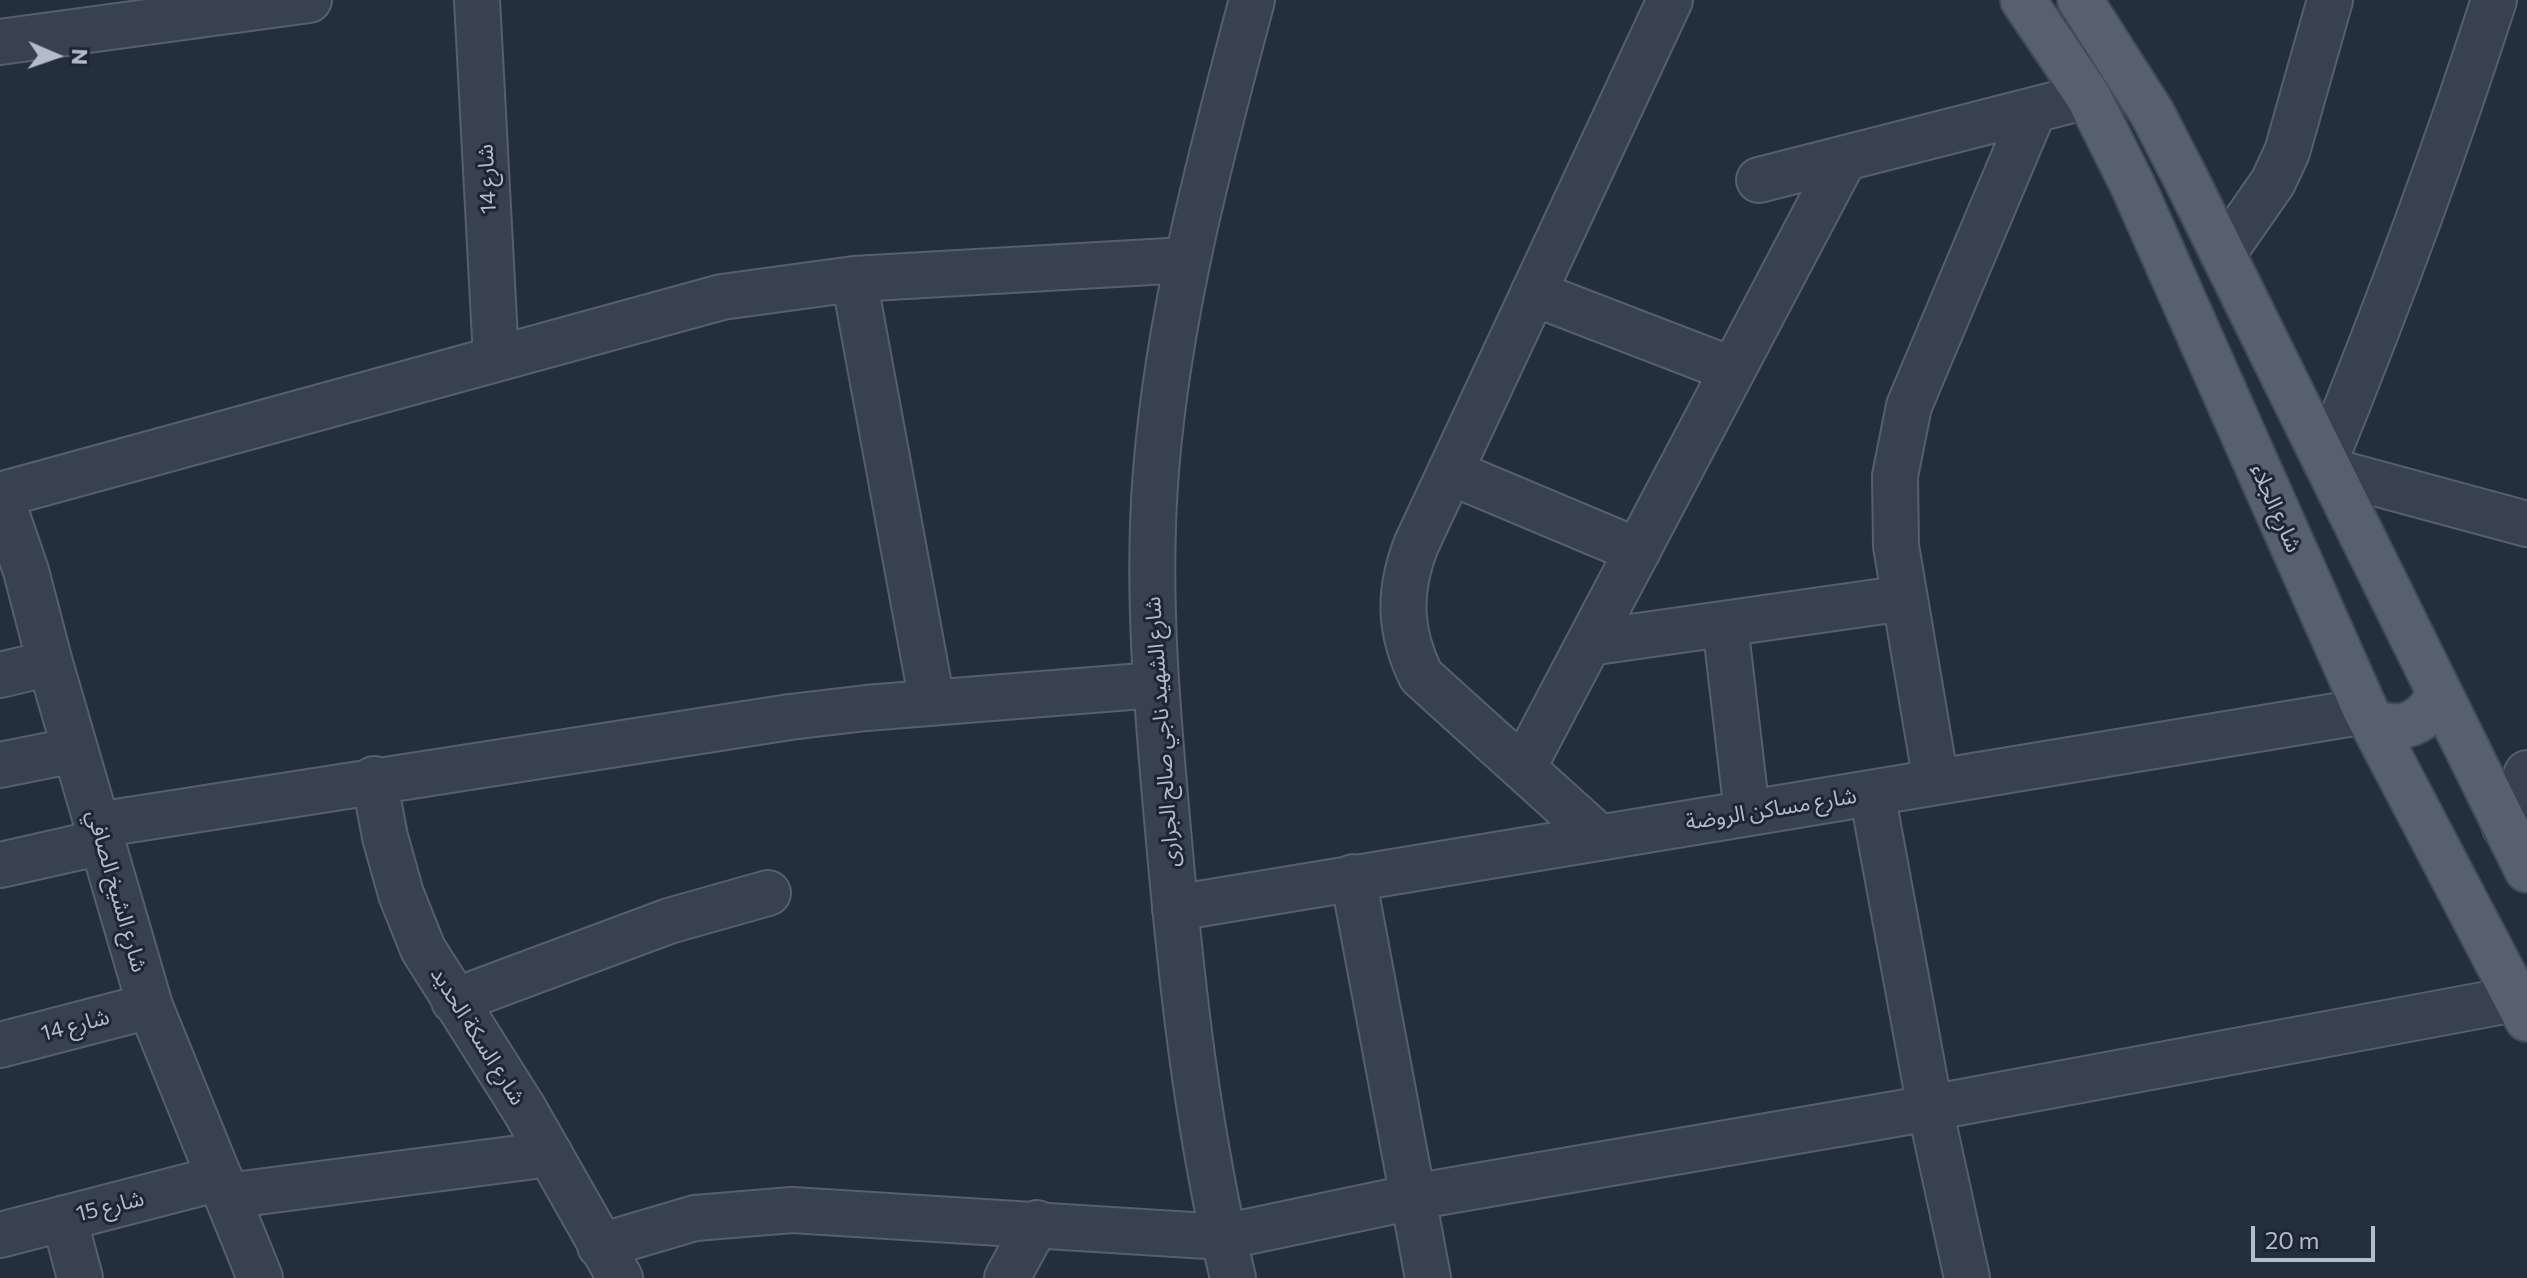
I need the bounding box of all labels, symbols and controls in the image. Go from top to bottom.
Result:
north arrow [16,16,96,96]
text: N [67,48,94,66]
street label: شارع 14 [472,144,502,214]
street label: شارع الجلاء [2245,460,2307,556]
street label: شارع الشهيد ناجي صالح الجرارى [1139,596,1185,868]
street label: شارع مساكن الروضة [1683,782,1859,836]
street label: شارع الشيخ الصافي [81,807,153,975]
street label: شارع السكة الحديد [425,962,531,1110]
street label: شارع 14 [38,1003,112,1047]
street label: شارع 15 [73,1185,147,1227]
scale bar [2255,1210,2379,1260]
text: 20 m [2265,1225,2319,1254]

